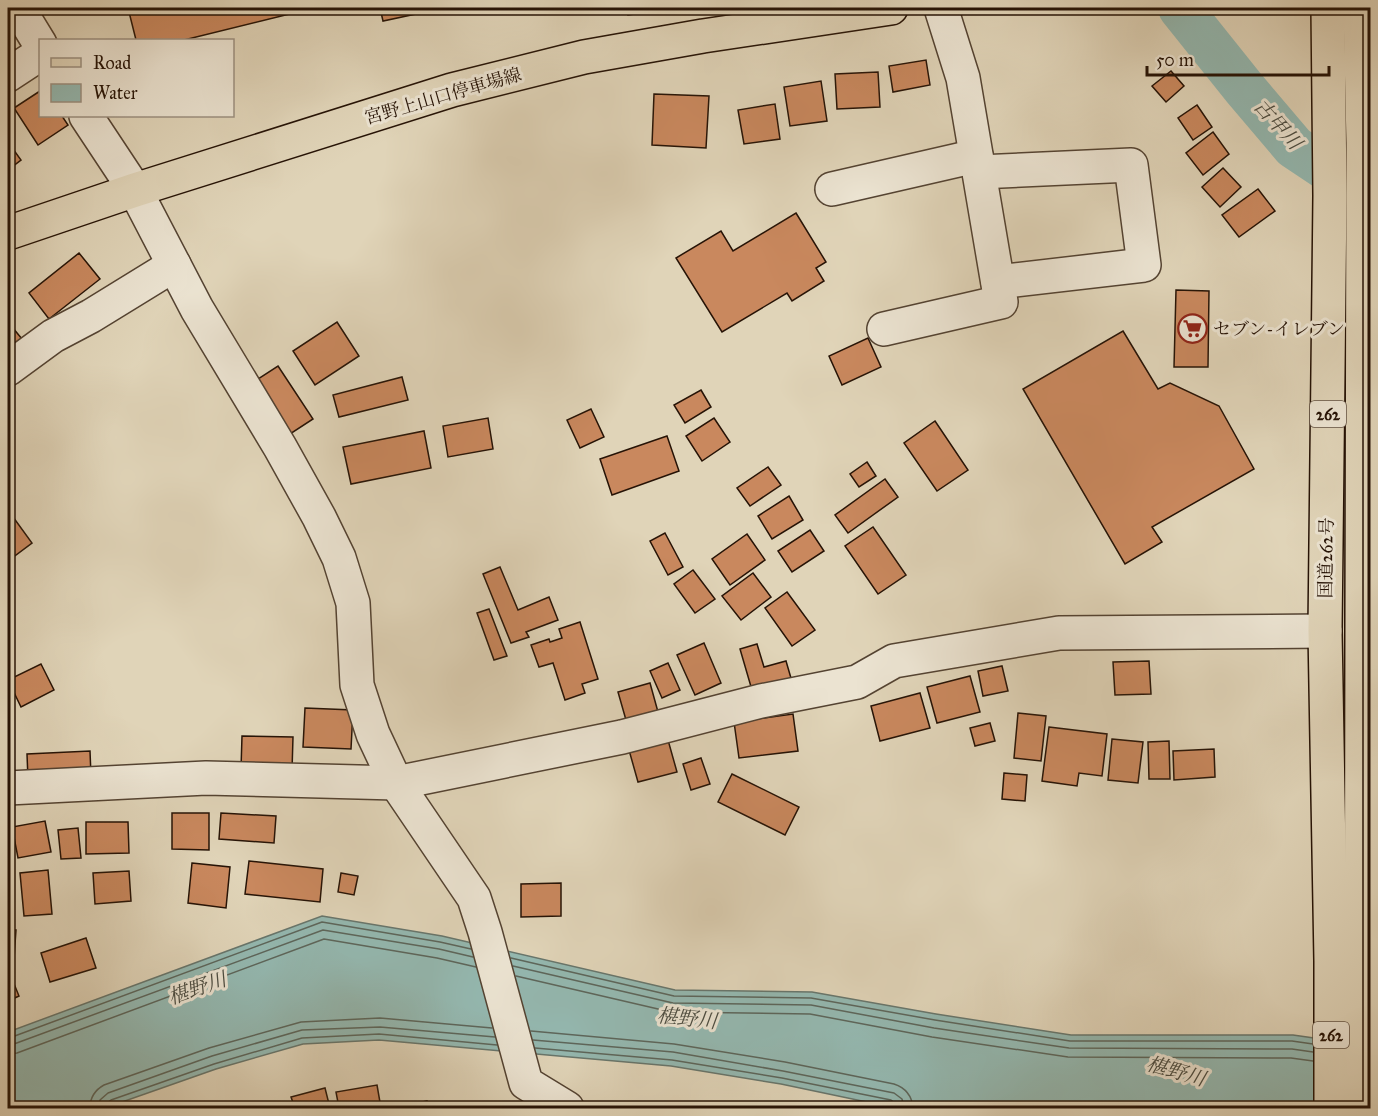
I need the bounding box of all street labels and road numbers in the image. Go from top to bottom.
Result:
street label: 宮野上山口停車場線 [362,63,524,129]
road number: 262 [1310,401,1346,427]
street label: 国道262号 [1314,517,1338,599]
road number: 262 [1313,1022,1349,1048]

